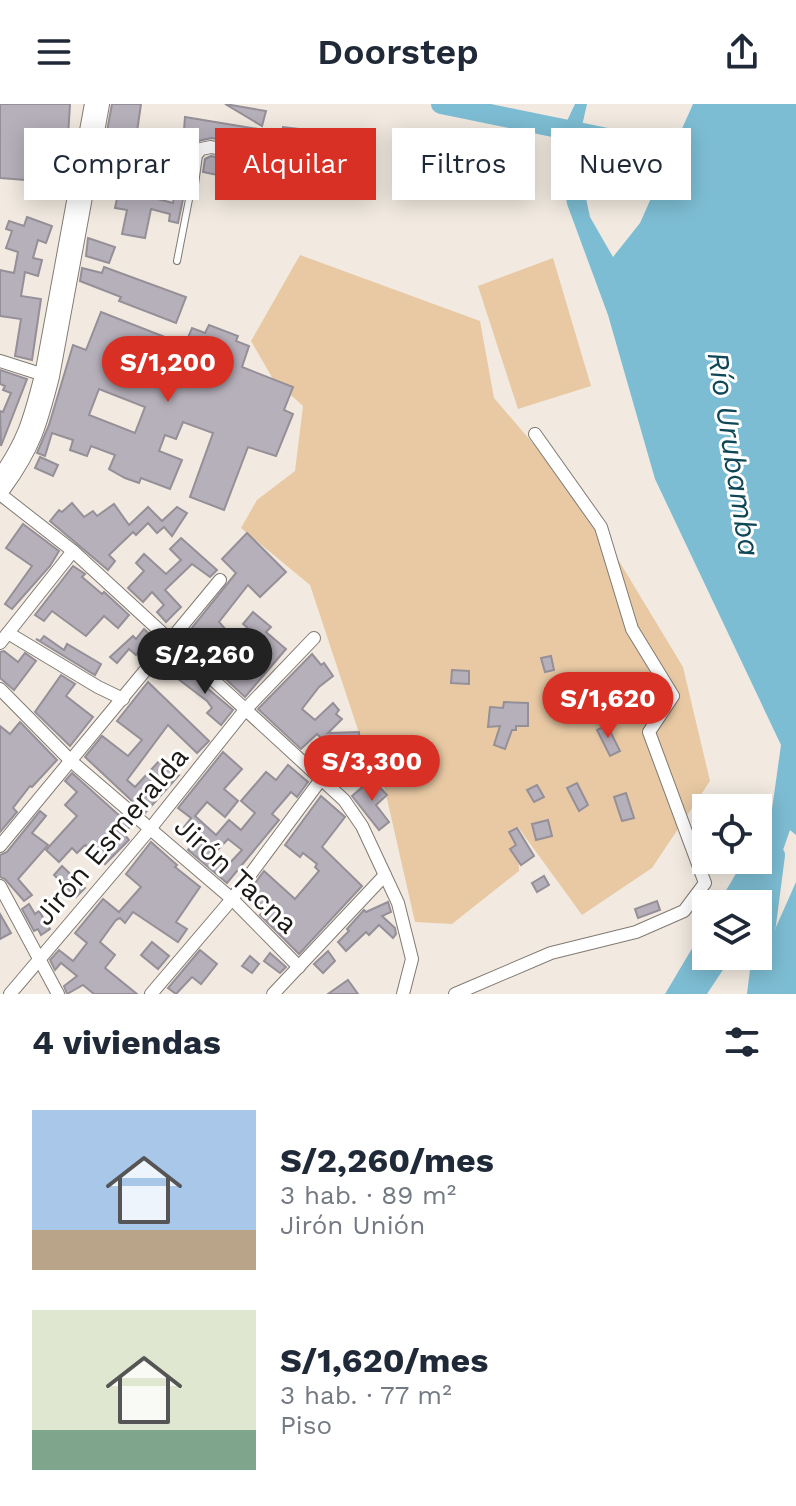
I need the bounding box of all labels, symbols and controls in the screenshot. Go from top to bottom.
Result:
icon: menu [32,30,76,74]
icon: share [720,30,764,74]
text: Doorstep [317,31,479,73]
chip: Comprar [24,128,199,200]
chip: Alquilar [215,128,376,200]
chip: Filtros [392,128,535,200]
chip: Nuevo [551,128,691,200]
pin: S/1,200 [94,336,242,404]
text: S/1,200 [120,347,216,377]
water label: Río Urubamba [701,349,767,559]
pin: S/2,260 [131,628,279,696]
text: S/2,260 [155,639,255,669]
pin: S/1,620 [534,672,682,740]
text: S/1,620 [560,683,656,713]
pin: S/3,300 [298,735,446,803]
street label: Jirón Esmeralda [27,740,195,932]
text: S/3,300 [322,746,422,776]
map controls [692,794,772,970]
button: locate [692,794,772,874]
street label: Jirón Tacna [168,810,304,940]
button: layers [692,890,772,970]
icon: filters [720,1020,764,1064]
text: 4 viviendas [32,1022,221,1062]
text: S/2,260/mes [280,1140,494,1180]
icon: home [96,1142,192,1238]
text: 3 hab. · 89 m² [280,1180,456,1210]
text: Jirón Unión [280,1210,425,1240]
text: S/1,620/mes [280,1340,488,1380]
icon: home [96,1342,192,1438]
text: 3 hab. · 77 m² [280,1380,452,1410]
text: Piso [280,1410,332,1440]

